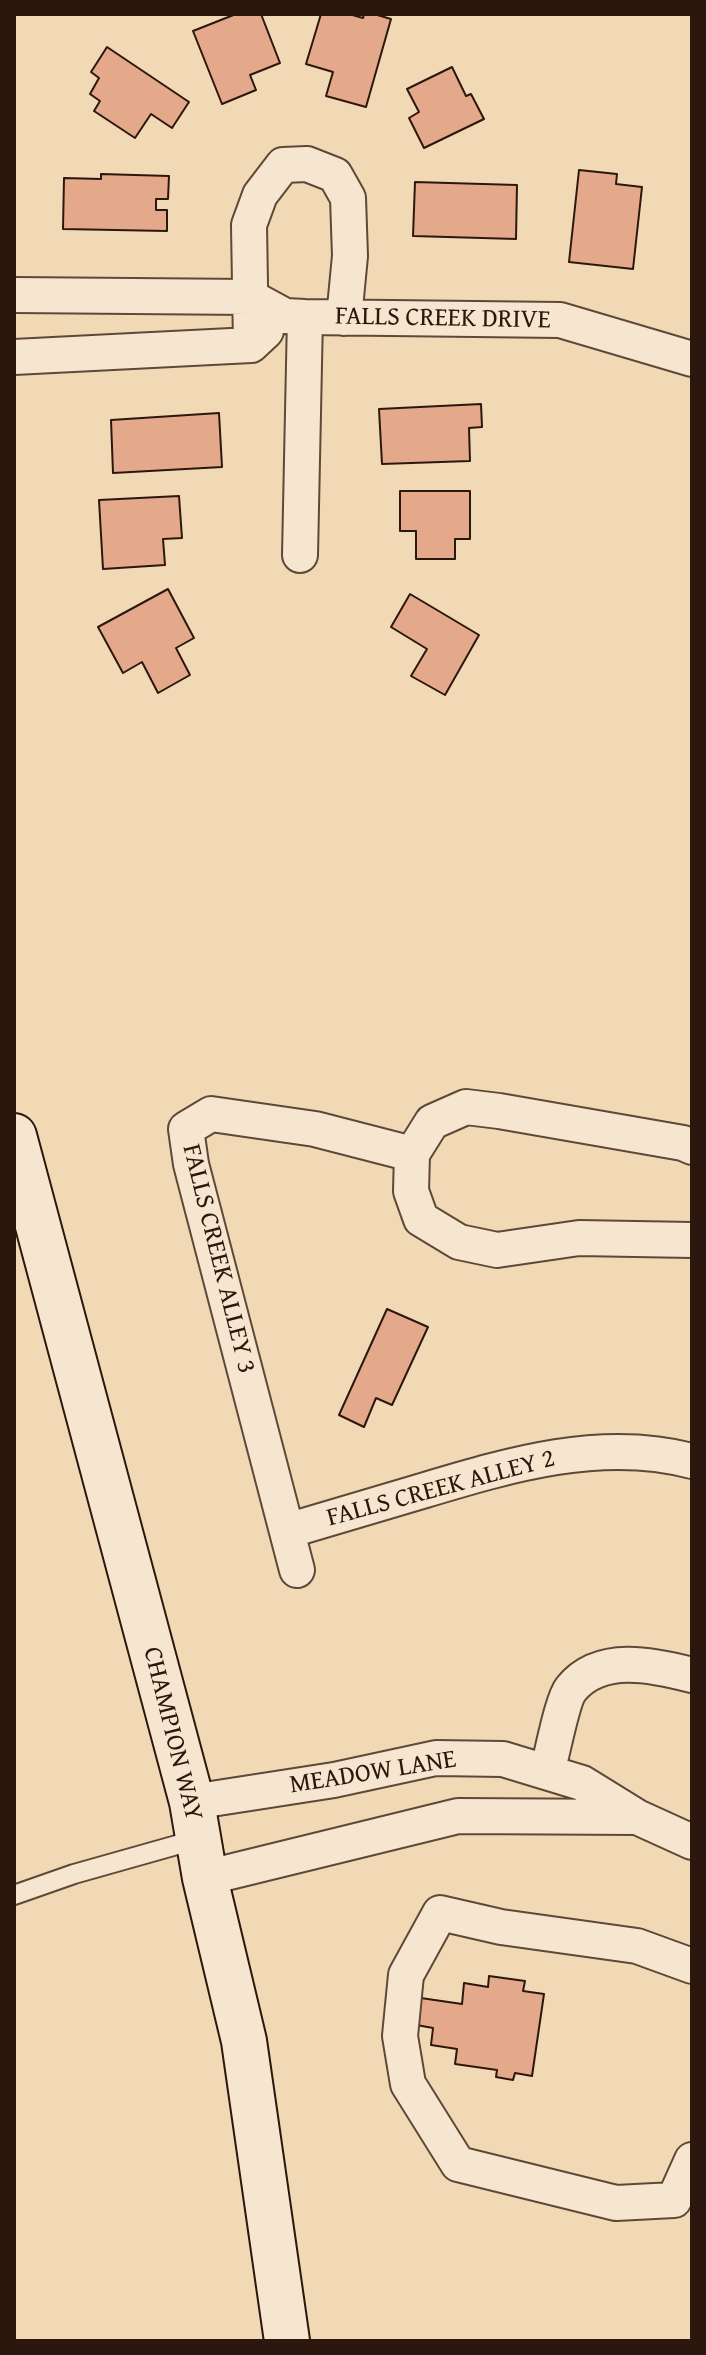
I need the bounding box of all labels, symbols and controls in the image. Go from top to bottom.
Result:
street label: FALLS CREEK DRIVE [335,302,551,336]
street label: FALLS CREEK ALLEY 3 [174,1141,262,1377]
street label: FALLS CREEK ALLEY 2 [323,1444,559,1534]
street label: CHAMPION WAY [135,1644,209,1824]
street label: MEADOW LANE [287,1744,459,1802]

